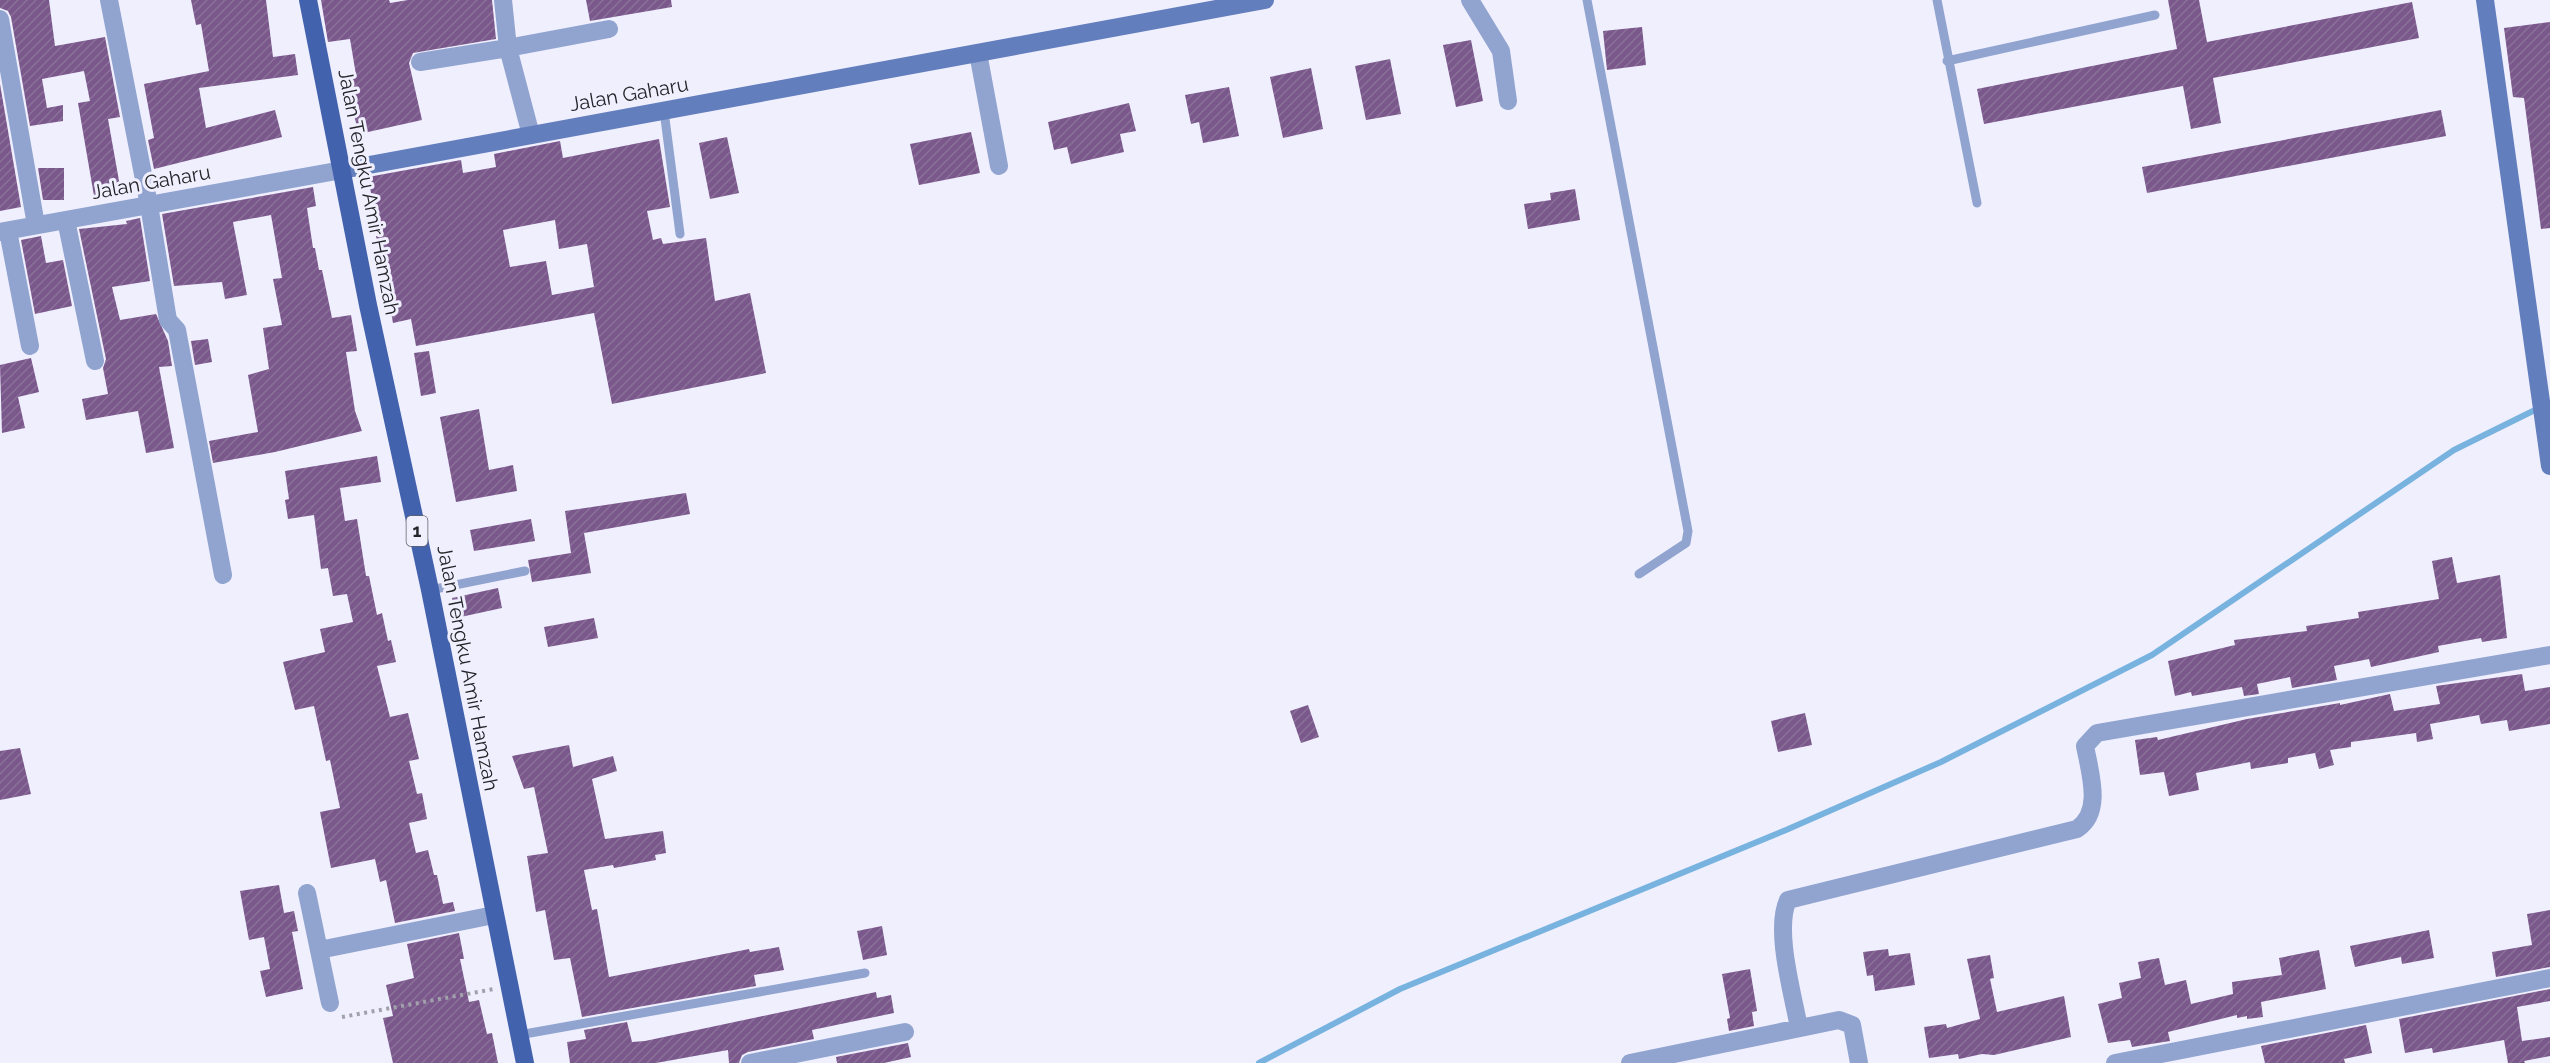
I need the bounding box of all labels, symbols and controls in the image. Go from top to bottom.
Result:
street label: Jalan Tengku Amir Hamzah [333,67,405,317]
street label: Jalan Gaharu [568,72,690,116]
street label: Jalan Gaharu [90,160,212,204]
road number: 1 [406,516,428,546]
street label: Jalan Tengku Amir Hamzah [432,543,504,793]

